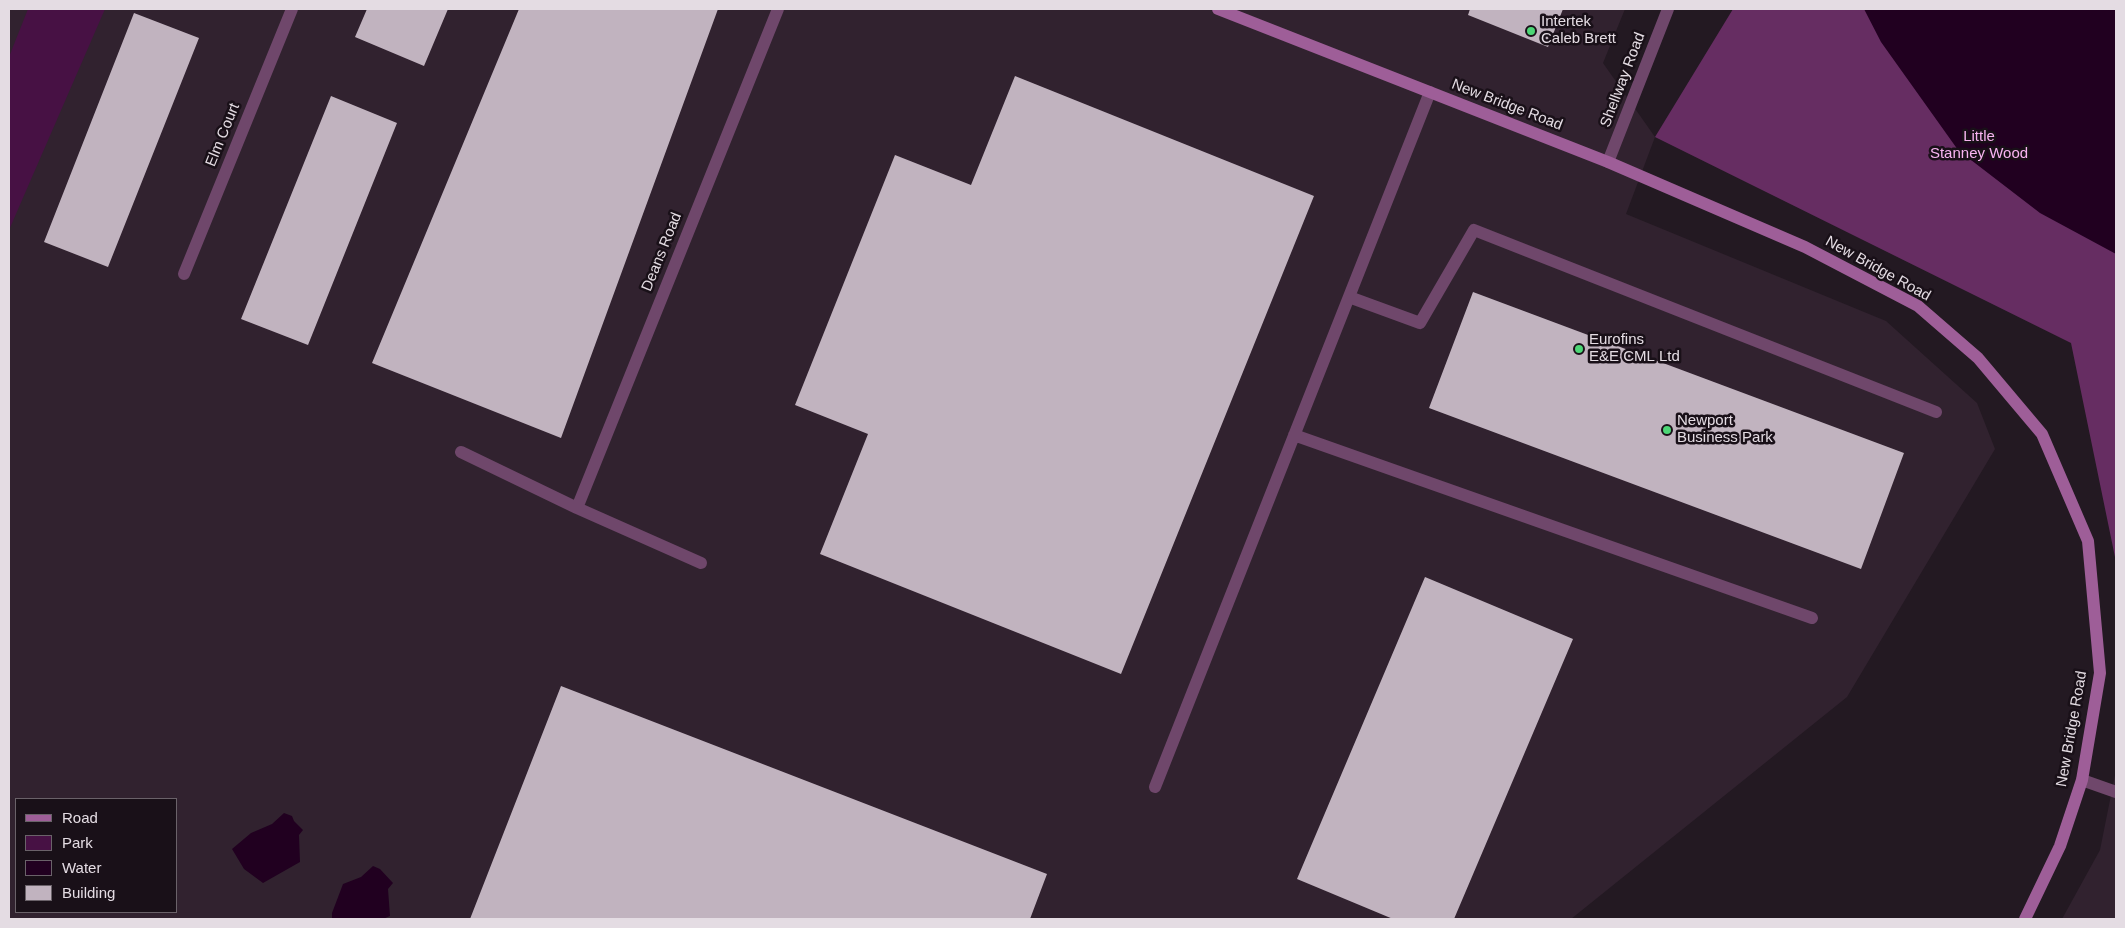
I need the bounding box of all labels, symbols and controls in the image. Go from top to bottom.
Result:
place label: Intertek Caleb Brett [1541,13,1616,48]
marker: Intertek Caleb Brett [1525,25,1537,37]
street label: Shellway Road [1597,30,1649,130]
street label: New Bridge Road [1449,76,1565,134]
street label: Elm Court [202,101,244,169]
park label: Little Stanney Wood [1930,128,2028,163]
street label: Deans Road [638,210,686,294]
street label: New Bridge Road [1822,233,1934,305]
place label: Eurofins E&E CML Ltd [1589,331,1680,366]
marker: Eurofins E&E CML Ltd [1573,343,1585,355]
place label: Newport Business Park [1677,412,1773,447]
marker: Newport Business Park [1661,424,1673,436]
street label: New Bridge Road [2053,670,2091,788]
legend [15,798,178,913]
text: Road [62,809,98,826]
text: Park [62,834,93,851]
text: Water [62,859,101,876]
text: Building [62,884,115,901]

